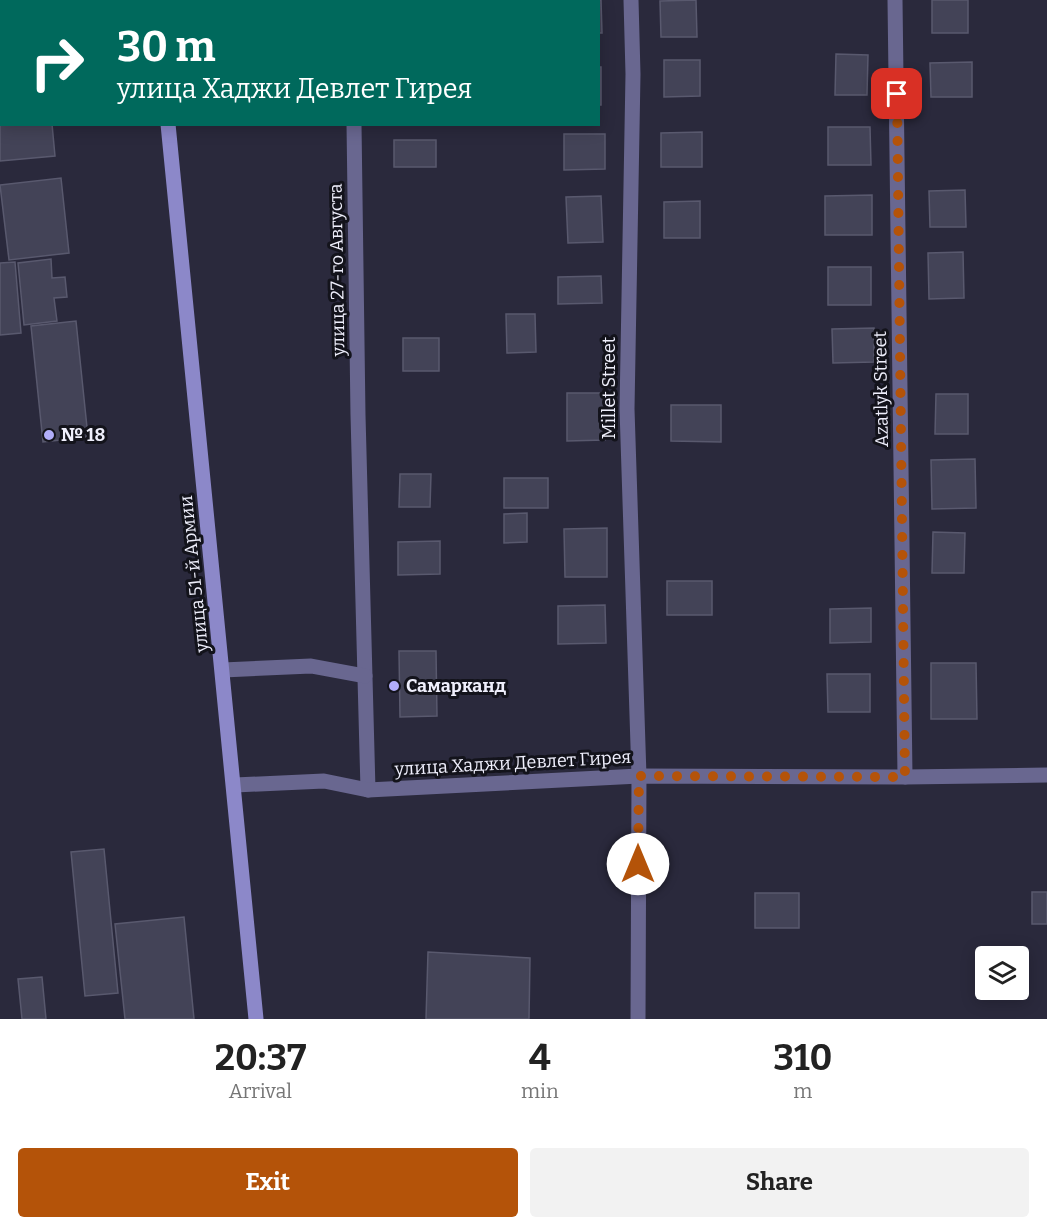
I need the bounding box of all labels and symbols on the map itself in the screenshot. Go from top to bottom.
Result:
pin [871,68,922,119]
street label: улица 27-го Августа [324,183,350,358]
street label: Azatlyk Street [869,330,893,447]
street label: Millet Street [598,336,620,439]
place label: № 18 [61,424,105,446]
marker: № 18 [42,428,56,442]
street label: улица 51-й Армии [175,494,213,655]
place label: Самарканд [406,675,507,697]
marker: Самарканд [387,679,401,693]
street label: улица Хаджи Девлет Гирея [393,746,632,780]
position arrow [606,832,670,896]

